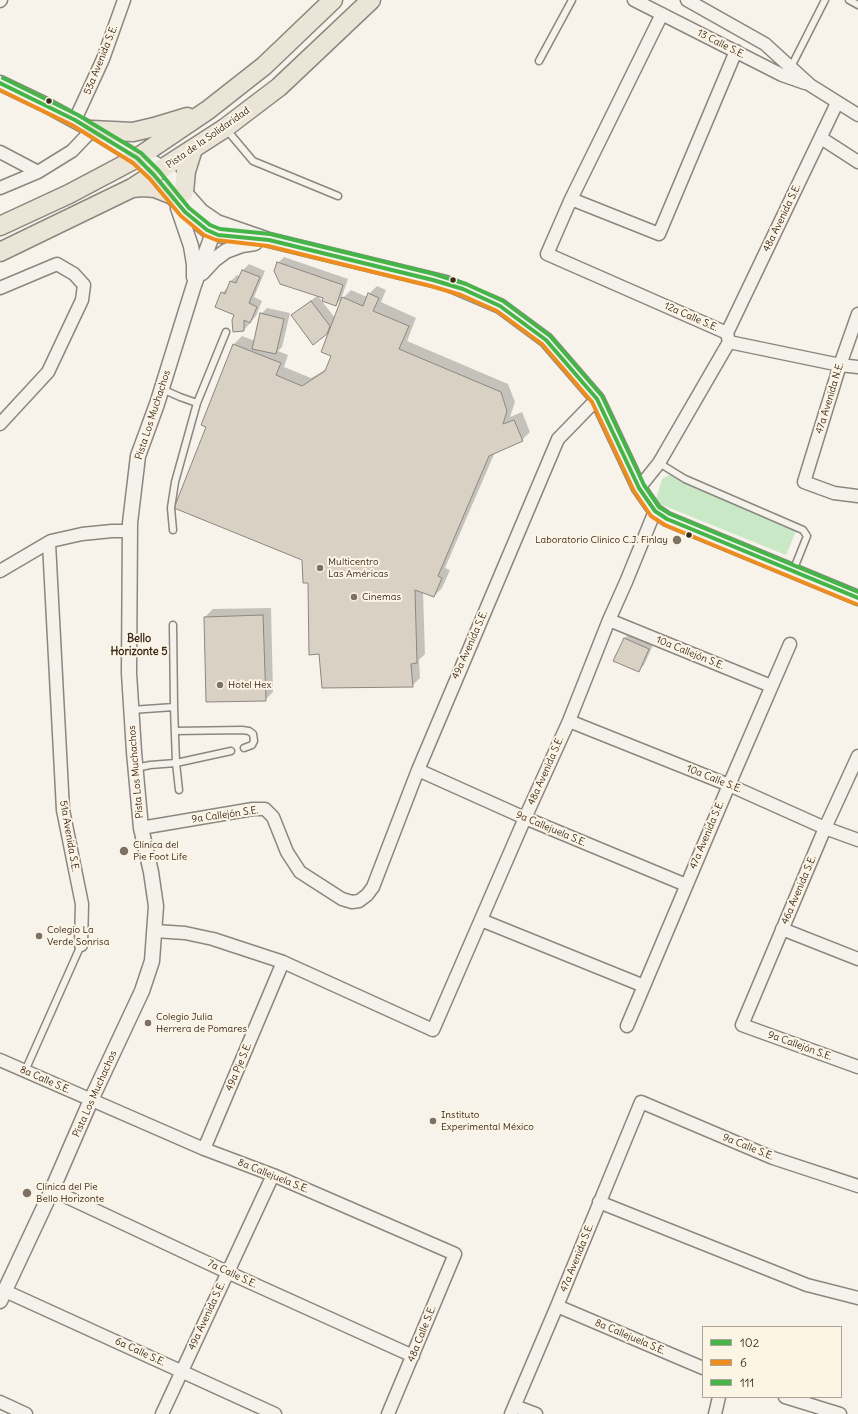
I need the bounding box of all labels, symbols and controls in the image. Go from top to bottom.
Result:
street label: 53a Avenida S.E. [82,24,120,96]
street label: 13 Calle S.E. [695,27,747,61]
unlabelled marker [44,96,54,106]
street label: Pista de la Solidaridad [164,105,252,171]
street label: 48a Avenida S.E. [760,182,804,254]
unlabelled marker [448,275,458,285]
street label: 12a Calle S.E. [662,300,720,334]
street label: 47a Avenida N.E. [813,361,847,435]
street label: Pista Los Muchachos [133,369,173,461]
unlabelled marker [684,530,694,540]
place label: Laboratorio Clínico C.J. Finlay [535,534,668,546]
marker: Laboratorio Clínico C.J. Finlay [671,534,683,546]
place label: Multicentro Las Américas [328,556,388,580]
marker: Multicentro Las Américas [315,563,325,573]
place label: Cinemas [362,591,401,603]
marker: Cinemas [349,592,359,602]
street label: 49a Avenida S.E. [450,609,490,681]
district label: Bello Horizonte 5 [110,632,168,658]
street label: 10a Callejón S.E. [654,634,726,672]
place label: Hotel Hex [228,679,271,691]
marker: Hotel Hex [215,680,225,690]
street label: Pista Los Muchachos [126,725,146,819]
street label: 48a Avenida S.E. [526,735,566,807]
street label: 10a Calle S.E. [685,762,743,796]
street label: 47a Avenida S.E. [687,799,727,871]
street label: 51a Avenida S.E. [57,800,81,872]
street label: 9a Callejón S.E. [191,804,259,826]
street label: 9a Callejuela S.E. [514,809,588,849]
place label: Clínica del Pie Foot Life [133,839,187,862]
marker: Clínica del Pie Foot Life [118,845,130,857]
street label: 46a Avenida S.E. [779,854,819,926]
place label: Colegio La Verde Sonrisa [47,924,109,948]
marker: Colegio La Verde Sonrisa [34,931,44,941]
place label: Colegio Julia Herrera de Pomares [156,1011,247,1034]
marker: Colegio Julia Herrera de Pomares [143,1018,153,1028]
street label: 9a Callejón S.E. [766,1029,834,1063]
street label: 49a Pje S.E. [223,1041,255,1093]
street label: Pista Los Muchachos [70,1049,120,1139]
street label: 8a Calle S.E. [18,1064,72,1096]
place label: Instituto Experimental México [441,1109,534,1132]
marker: Instituto Experimental México [428,1116,438,1126]
street label: 9a Calle S.E. [721,1131,775,1163]
street label: 8a Callejuela S.E. [236,1156,310,1196]
place label: Clínica del Pie Bello Horizonte [36,1181,104,1204]
marker: Clínica del Pie Bello Horizonte [21,1187,33,1199]
street label: 47a Avenida S.E. [558,1222,596,1294]
street label: 7a Calle S.E. [205,1257,259,1291]
street label: 49a Avenida S.E. [186,1280,228,1352]
street label: 48a Calle S.E. [405,1304,439,1364]
street label: 8a Callejuela S.E. [593,1317,667,1357]
legend [702,1326,842,1398]
street label: 6a Calle S.E. [113,1335,167,1369]
text: 102 [740,1335,759,1350]
text: 6 [740,1355,747,1370]
text: 111 [740,1375,754,1390]

